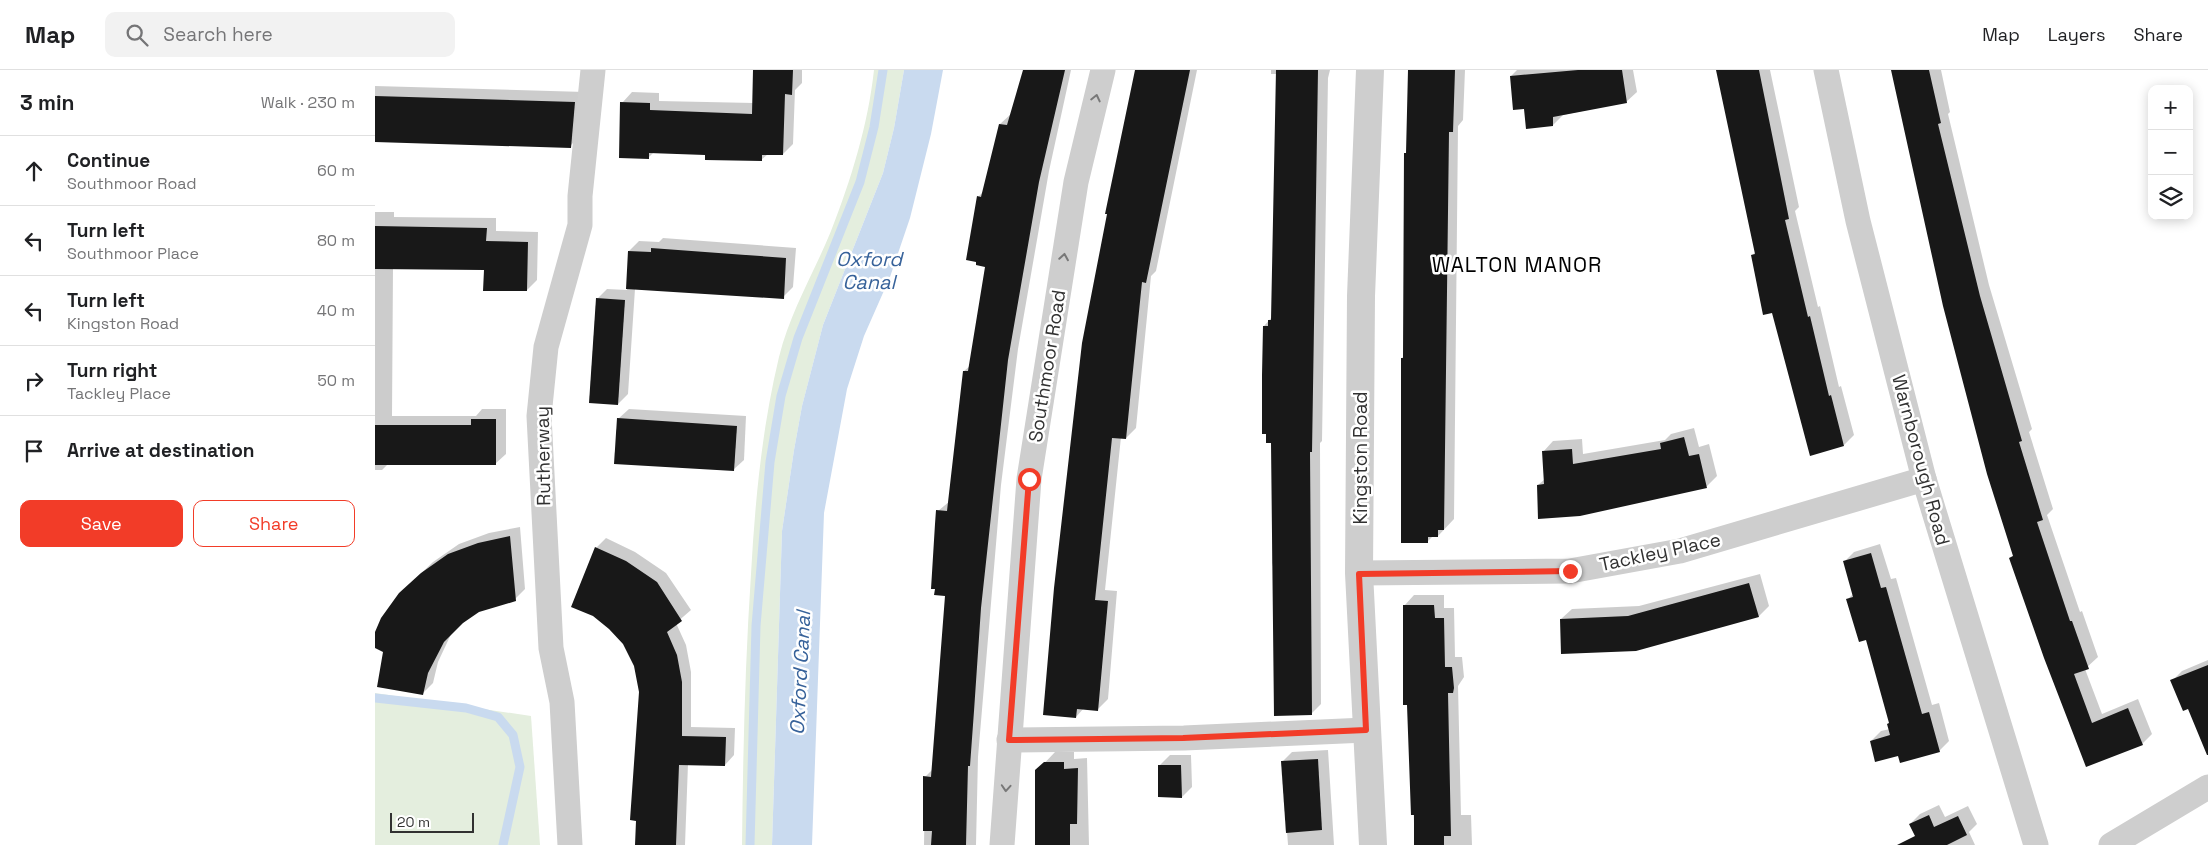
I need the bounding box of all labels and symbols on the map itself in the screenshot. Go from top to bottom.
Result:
one-way arrow [1090,93,1101,102]
water label: Oxford Canal [836,246,904,295]
district label: WALTON MANOR [1432,251,1602,278]
one-way arrow [1058,253,1069,261]
street label: Southmoor Road [1023,288,1071,444]
street label: Warnborough Road [1886,372,1956,548]
street label: Kingston Road [1348,391,1373,525]
street label: Rutherway [530,406,556,506]
route start [1018,468,1041,491]
street label: Tackley Place [1597,527,1723,577]
route end [1559,560,1582,583]
water label: Oxford Canal [784,608,816,736]
one-way arrow [1000,785,1011,793]
scale bar [390,810,474,833]

